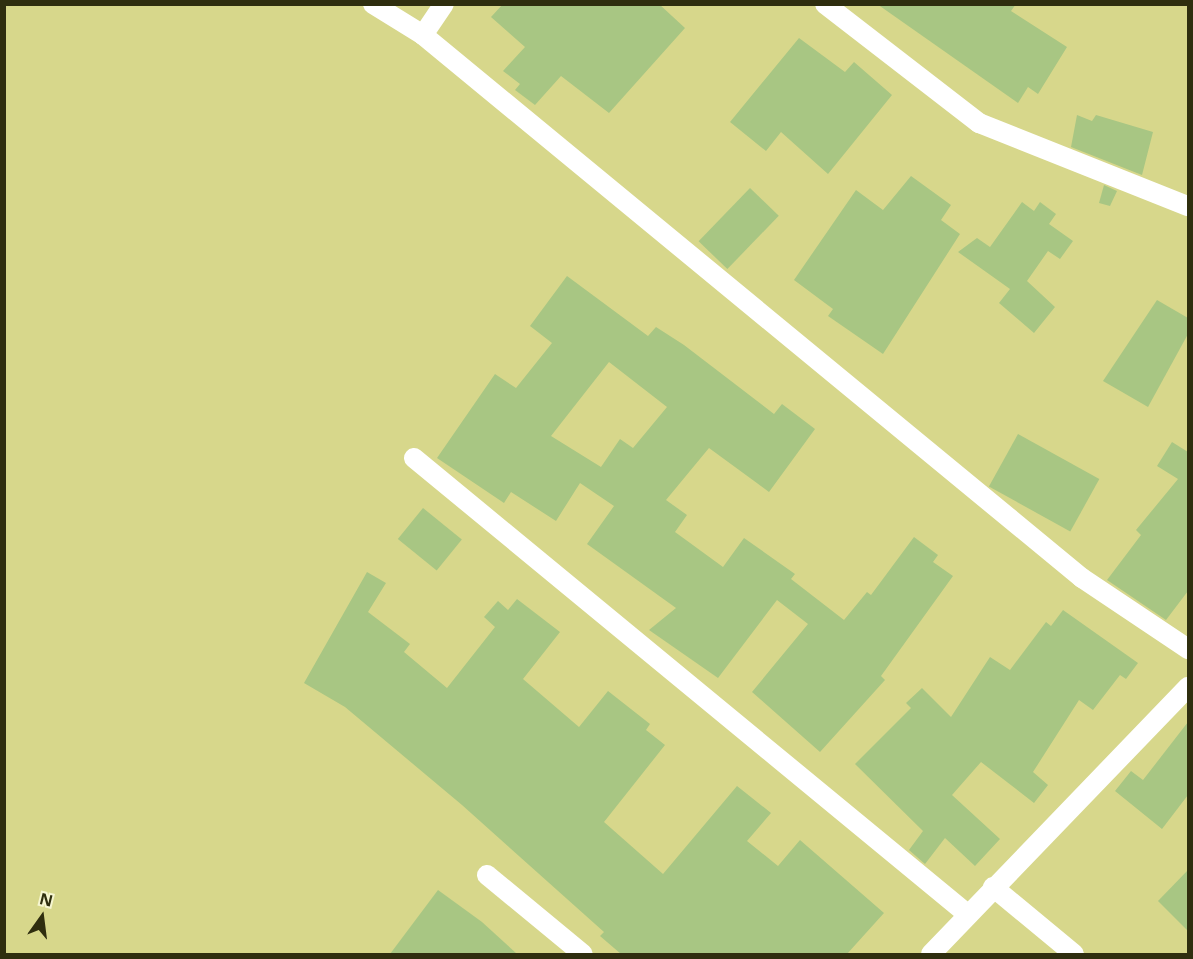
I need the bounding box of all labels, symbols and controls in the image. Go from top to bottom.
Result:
north arrow [12,887,72,947]
text: N [37,887,55,912]

